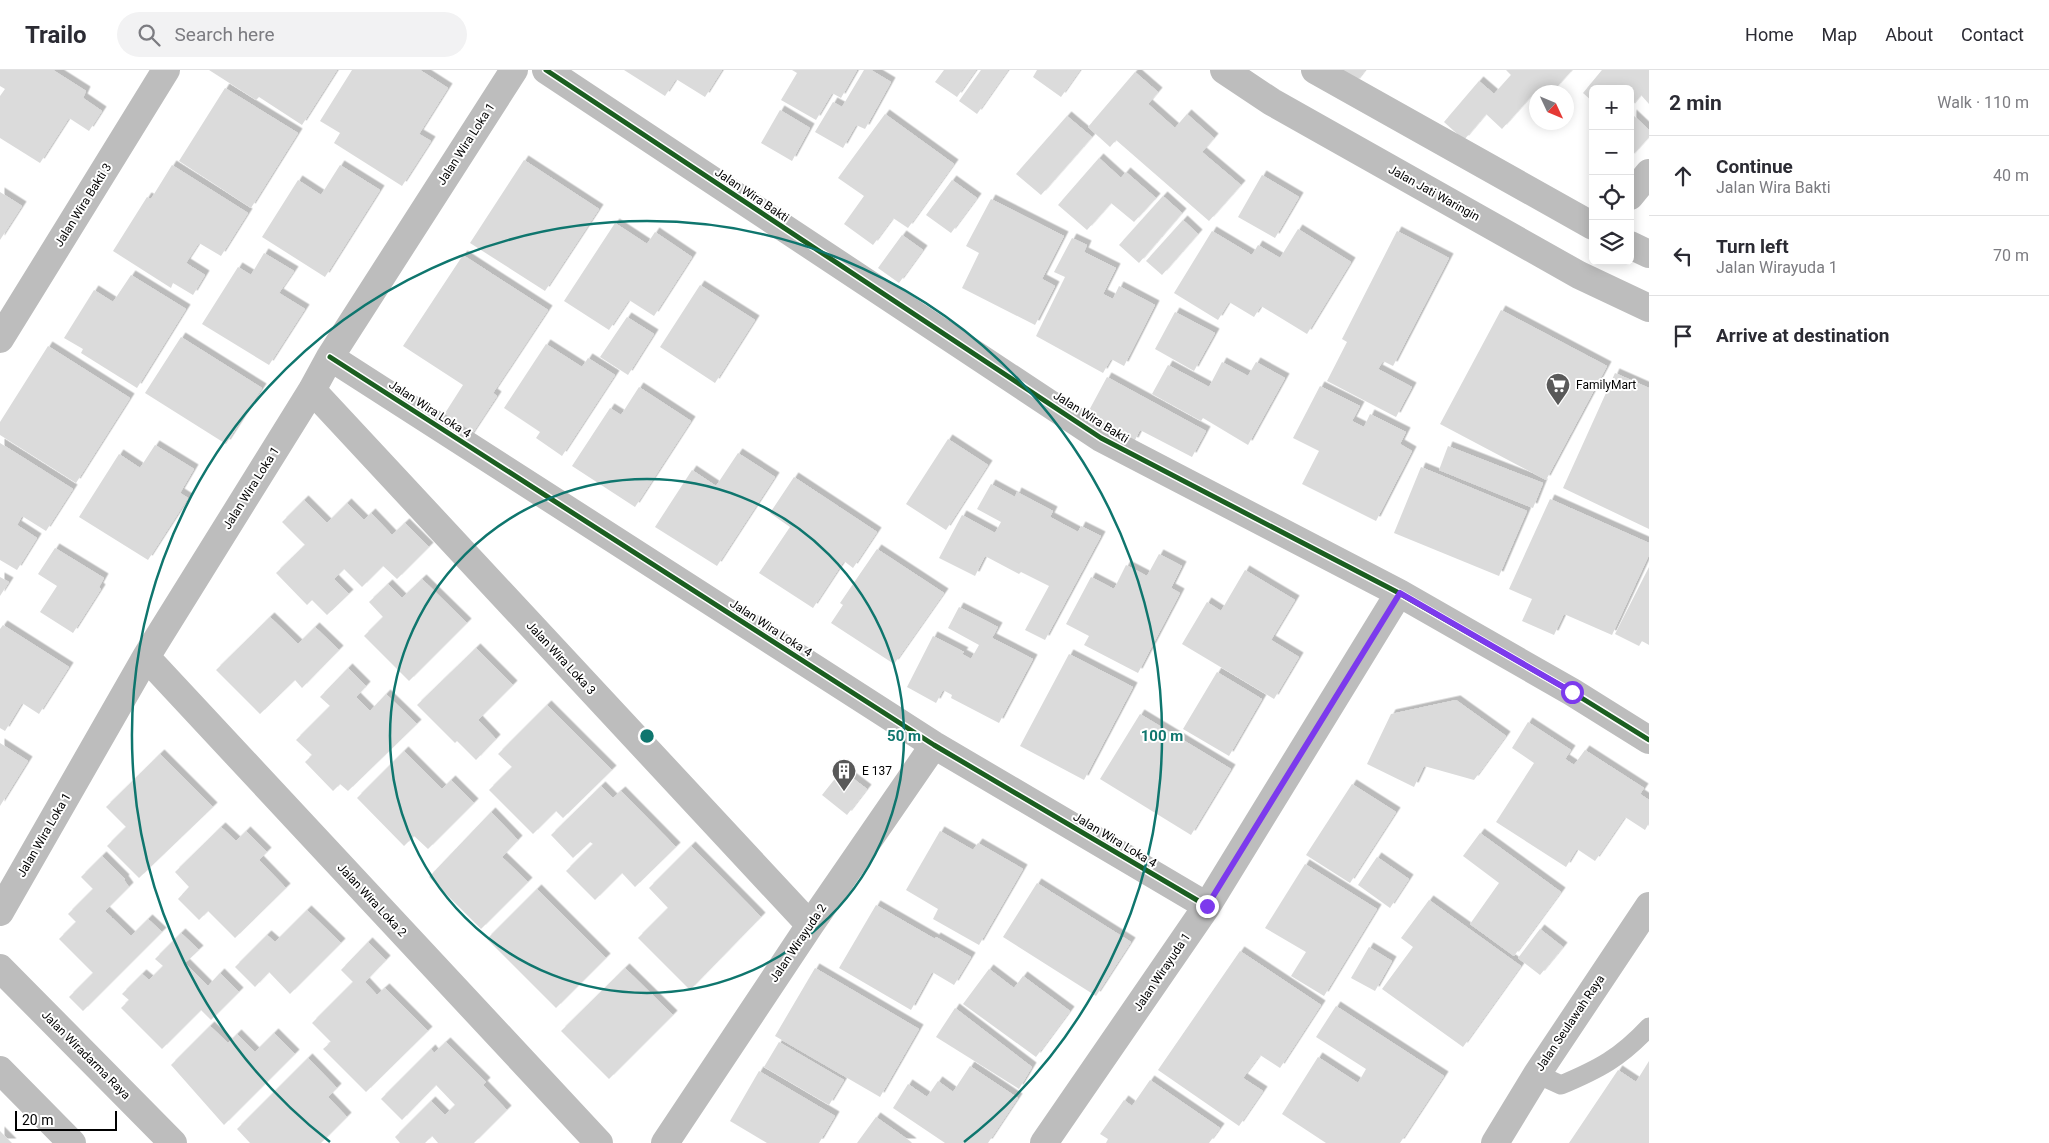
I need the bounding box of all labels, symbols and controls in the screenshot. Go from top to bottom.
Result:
search box [117,12,467,57]
text: Trailo [25,21,87,49]
icon: search [135,21,163,49]
text: Search here [175,23,275,46]
text: Home [1745,24,1794,45]
text: Map [1822,24,1857,45]
text: About [1885,24,1933,45]
text: Contact [1961,24,2024,45]
north arrow [1529,85,1574,130]
map controls [1589,85,1634,265]
button: + [1589,85,1634,130]
text: 2 min [1669,91,1722,115]
text: Walk · 110 m [1937,93,2029,112]
street label: Jalan Wira Loka 1 [434,100,498,188]
button: − [1589,130,1634,175]
text: Continue [1716,155,1793,178]
street label: Jalan Wira Bakti 3 [52,161,114,249]
street label: Jalan Jati Waringin [1386,162,1482,224]
icon: ahead [1669,162,1697,190]
street label: Jalan Wira Bakti [712,165,792,225]
text: 40 m [1993,166,2029,185]
button: locate [1589,175,1634,220]
text: Jalan Wira Bakti [1716,178,1831,197]
button: layers [1589,220,1634,265]
text: Turn left [1716,235,1789,258]
icon: left [1669,242,1697,270]
text: 70 m [1993,246,2029,265]
text: Jalan Wirayuda 1 [1716,258,1838,277]
icon: arrive [1669,322,1697,350]
text: Arrive at destination [1716,324,1889,347]
supermarket icon: FamilyMart [1545,372,1571,406]
street label: Jalan Wira Loka 4 [386,377,474,441]
place label: FamilyMart [1576,378,1636,392]
street label: Jalan Wira Bakti [1051,388,1131,446]
street label: Jalan Wira Loka 1 [220,444,282,532]
street label: Jalan Wira Loka 4 [727,596,815,660]
street label: Jalan Wira Loka 3 [524,619,598,697]
route start [1561,681,1584,704]
centre of rings [638,727,656,745]
text: 50 m [887,727,921,745]
text: 100 m [1141,727,1183,745]
building icon: E 137 [831,758,857,792]
place label: E 137 [862,764,892,778]
street label: Jalan Wira Loka 1 [14,790,74,880]
street label: Jalan Wira Loka 4 [1071,810,1159,871]
street label: Jalan Wira Loka 2 [335,861,410,940]
route end [1196,895,1219,918]
street label: Jalan Wirayuda 2 [767,901,829,985]
street label: Jalan Wirayuda 1 [1131,930,1193,1014]
street label: Jalan Seulawah Raya [1533,972,1607,1074]
street label: Jalan Wiradarma Raya [39,1008,133,1102]
scale bar [15,1108,118,1131]
text: 20 m [22,1112,54,1128]

